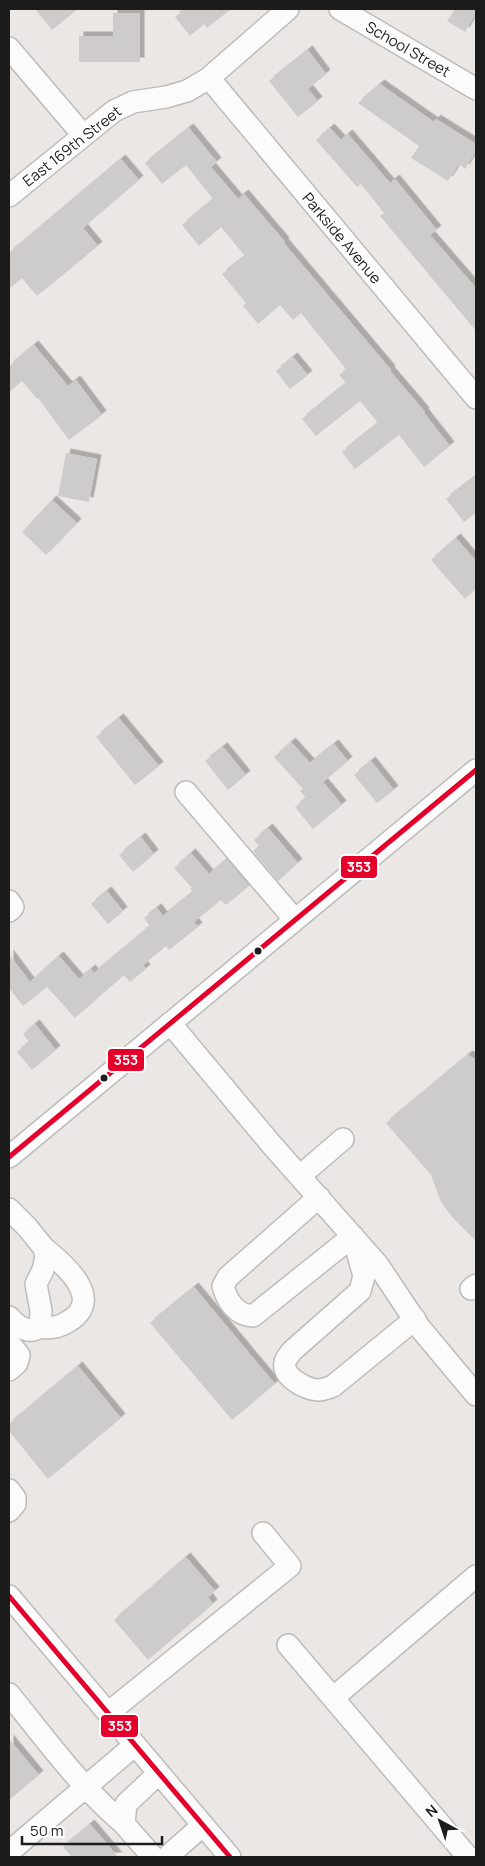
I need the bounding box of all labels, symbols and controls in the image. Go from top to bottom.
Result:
street label: School Street [362,16,454,82]
street label: East 169th Street [18,101,126,191]
street label: Parkside Avenue [298,188,387,288]
line badge: 353 [340,855,378,879]
text: 353 [347,857,371,876]
unlabelled marker [253,946,263,956]
line badge: 353 [107,1048,145,1072]
text: 353 [114,1050,138,1069]
unlabelled marker [99,1073,109,1083]
line badge: 353 [100,1714,139,1738]
text: 353 [108,1716,132,1735]
north arrow [415,1796,465,1846]
text: N [421,1800,441,1821]
scale bar [22,1814,162,1846]
text: 50 m [30,1820,64,1841]

